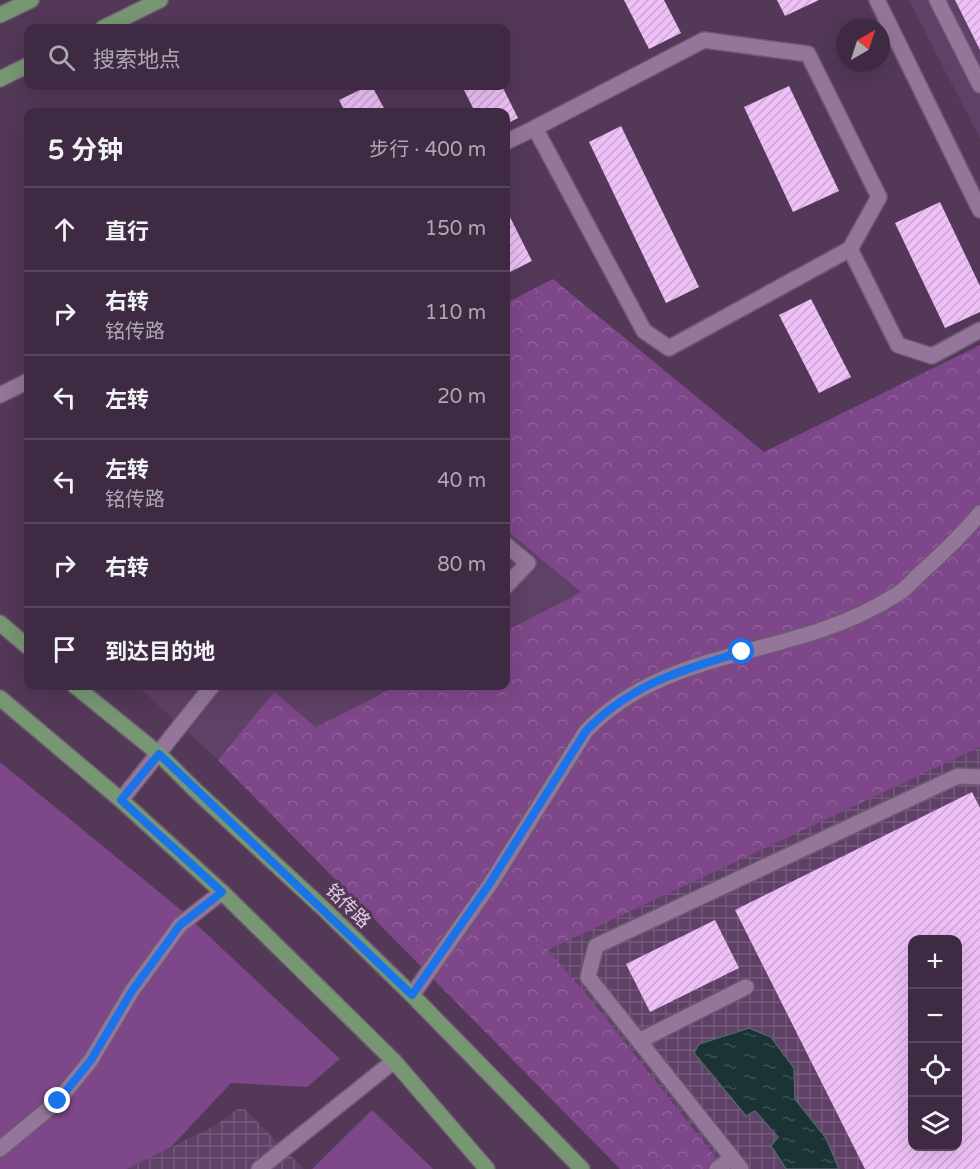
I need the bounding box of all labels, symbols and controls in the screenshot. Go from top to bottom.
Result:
north arrow [836,18,890,72]
search box [24,24,510,90]
icon: search [45,41,78,74]
text: 搜索地点 [93,47,181,73]
text: 5 分钟 [48,135,123,166]
text: 步行 · 400 m [369,138,486,162]
icon: ahead [48,213,81,246]
text: 150 m [425,217,486,241]
text: 直行 [105,219,149,245]
text: 右转 [105,289,149,315]
icon: right [48,297,81,330]
text: 110 m [425,301,486,325]
text: 铭传路 [105,320,165,344]
icon: left [48,381,81,414]
text: 20 m [437,385,486,409]
text: 左转 [105,387,149,413]
text: 左转 [105,457,149,483]
icon: left [48,465,81,498]
text: 40 m [437,469,486,493]
text: 铭传路 [105,488,165,512]
icon: right [48,549,81,582]
text: 80 m [437,553,486,577]
text: 右转 [105,555,149,581]
icon: arrive [48,633,81,666]
route start [728,638,754,664]
text: 到达目的地 [105,639,215,665]
street label: 铭传路 [321,879,375,933]
map controls [908,935,962,1151]
button: + [908,935,962,989]
button: − [908,989,962,1043]
button: locate [908,1043,962,1097]
route end [44,1087,70,1113]
button: layers [908,1097,962,1151]

